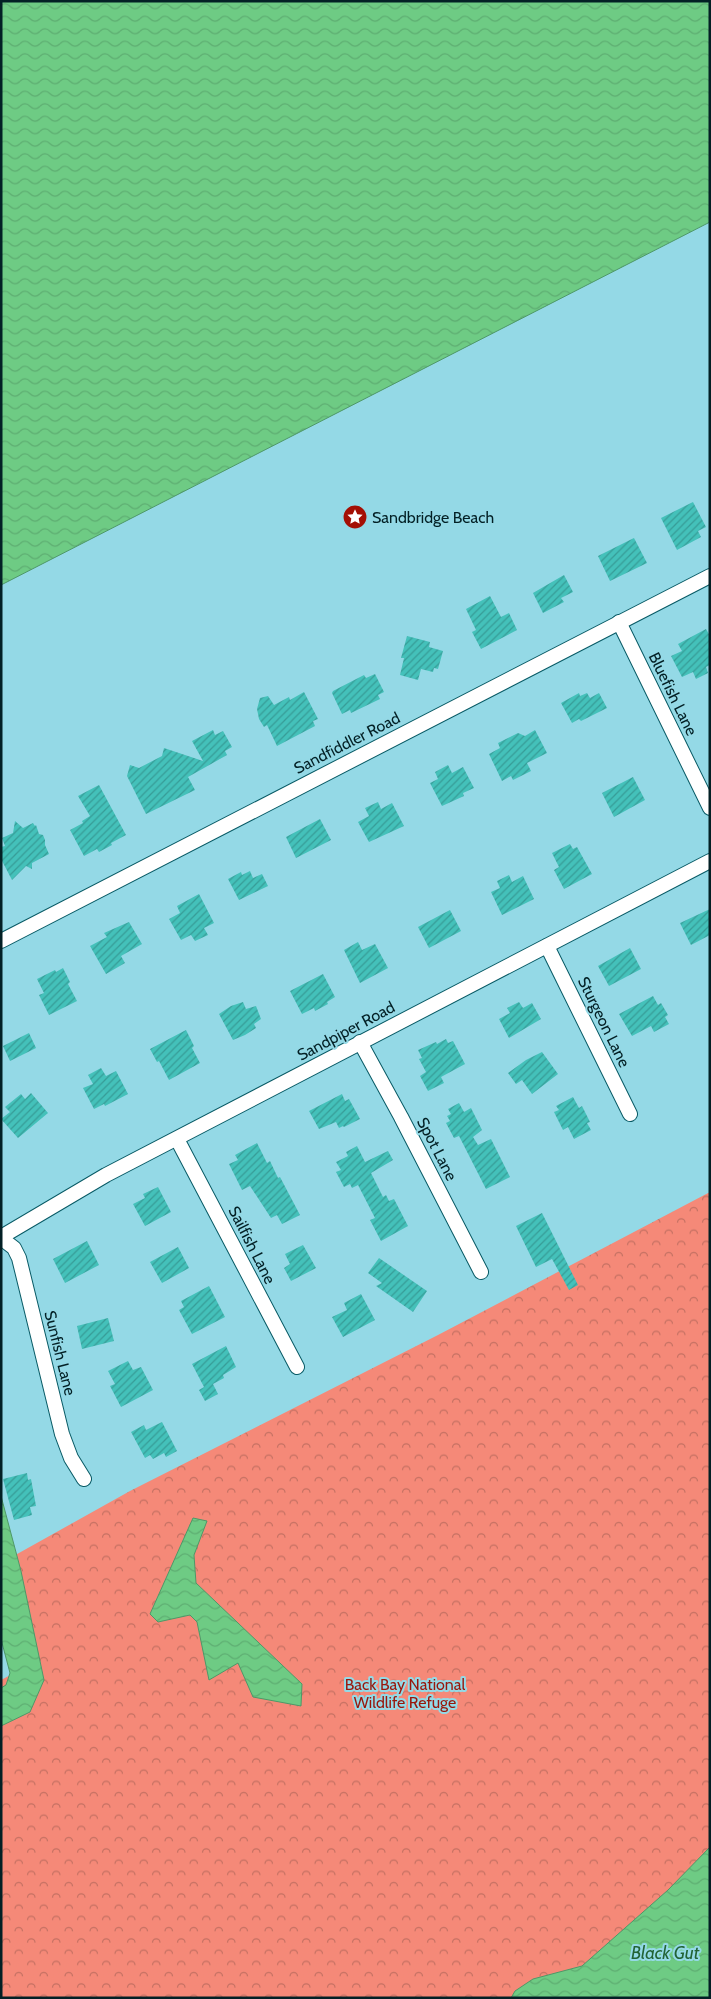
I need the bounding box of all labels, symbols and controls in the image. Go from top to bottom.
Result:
place icon: Sandbridge Beach [342,504,368,530]
place label: Sandbridge Beach [372,508,494,527]
street label: Bluefish Lane [645,649,701,739]
street label: Sandfiddler Road [291,708,403,778]
street label: Sturgeon Lane [574,974,634,1070]
street label: Sandpiper Road [294,997,398,1065]
street label: Spot Lane [413,1114,461,1184]
street label: Sailfish Lane [224,1203,280,1287]
street label: Sunfish Lane [40,1309,80,1397]
park label: Back Bay National Wildlife Refuge [345,1675,465,1712]
water label: Black Gut [631,1942,700,1964]

